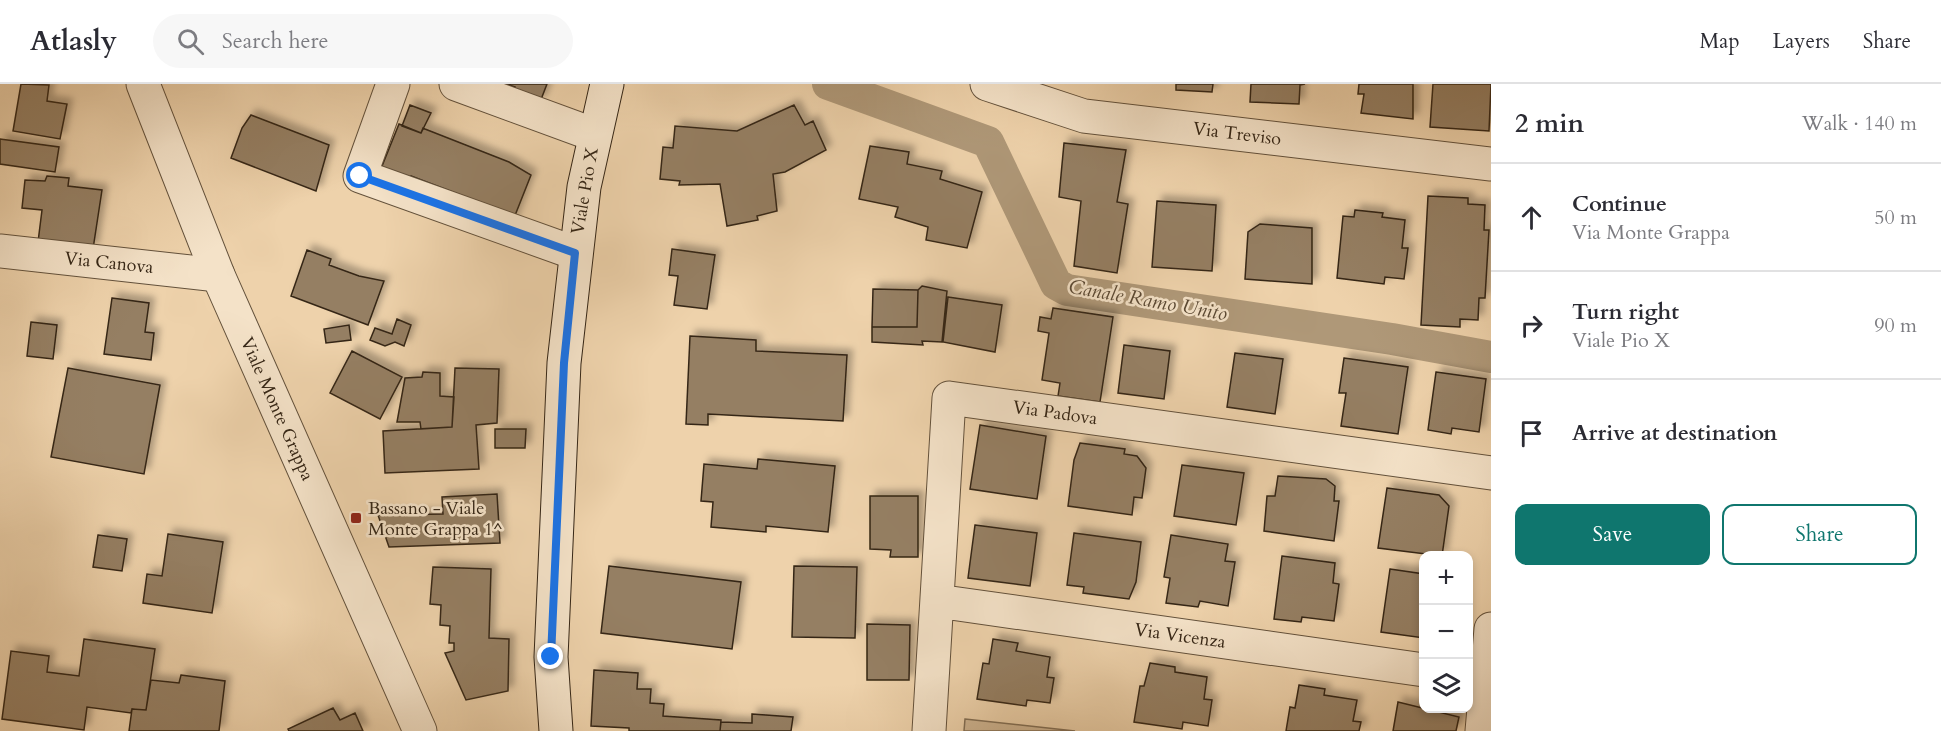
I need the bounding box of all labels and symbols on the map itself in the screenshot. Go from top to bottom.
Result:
street label: Via Treviso [1191,116,1283,152]
street label: Viale Pio X [565,145,605,237]
route start [346,162,372,188]
street label: Via Canova [63,246,155,280]
water label: Canale Ramo Unito [1067,273,1229,327]
street label: Viale Monte Grappa [234,333,320,485]
street label: Via Padova [1011,395,1099,431]
place label: Bassano - Viale Monte Grappa 1^ [368,496,502,542]
marker: Bassano - Viale Monte Grappa 1^ [349,511,363,525]
street label: Via Vicenza [1133,617,1227,655]
route end [537,643,563,669]

